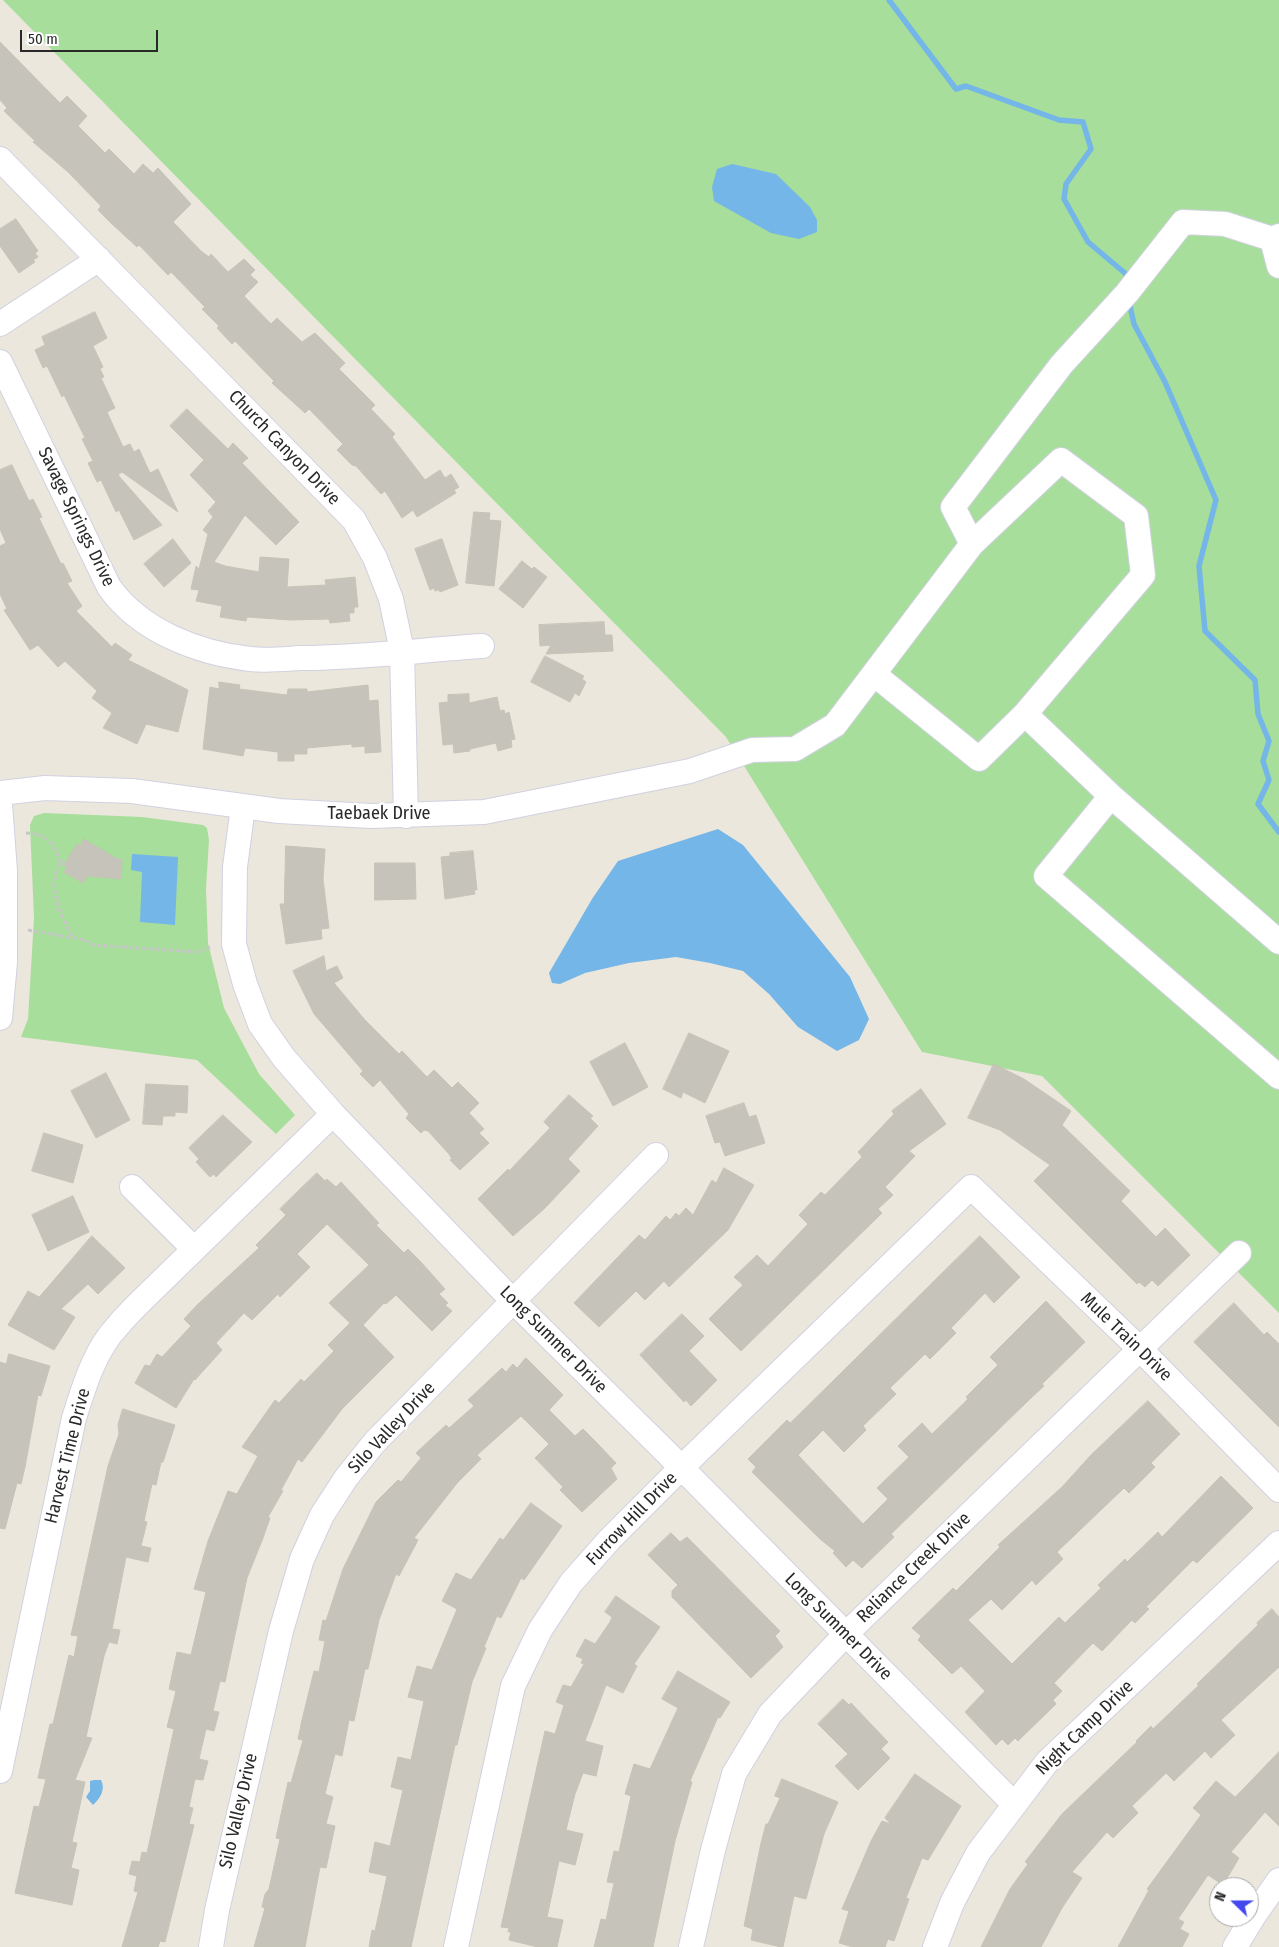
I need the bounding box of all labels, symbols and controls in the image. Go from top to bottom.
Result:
scale bar [22,20,160,52]
text: 50 m [28,30,58,48]
street label: Church Canyon Drive [224,386,344,510]
street label: Savage Springs Drive [33,444,119,590]
street label: Taebaek Drive [328,803,430,825]
street label: Long Summer Drive [495,1282,611,1398]
street label: Mule Train Drive [1076,1288,1176,1386]
street label: Silo Valley Drive [344,1378,440,1478]
street label: Harvest Time Drive [41,1386,95,1526]
street label: Furrow Hill Drive [582,1468,682,1570]
street label: Reliance Creek Drive [853,1508,975,1628]
street label: Long Summer Drive [780,1569,896,1685]
street label: Night Camp Drive [1032,1676,1138,1780]
street label: Silo Valley Drive [215,1751,263,1871]
north arrow [1209,1877,1259,1927]
text: N [1211,1890,1230,1904]

